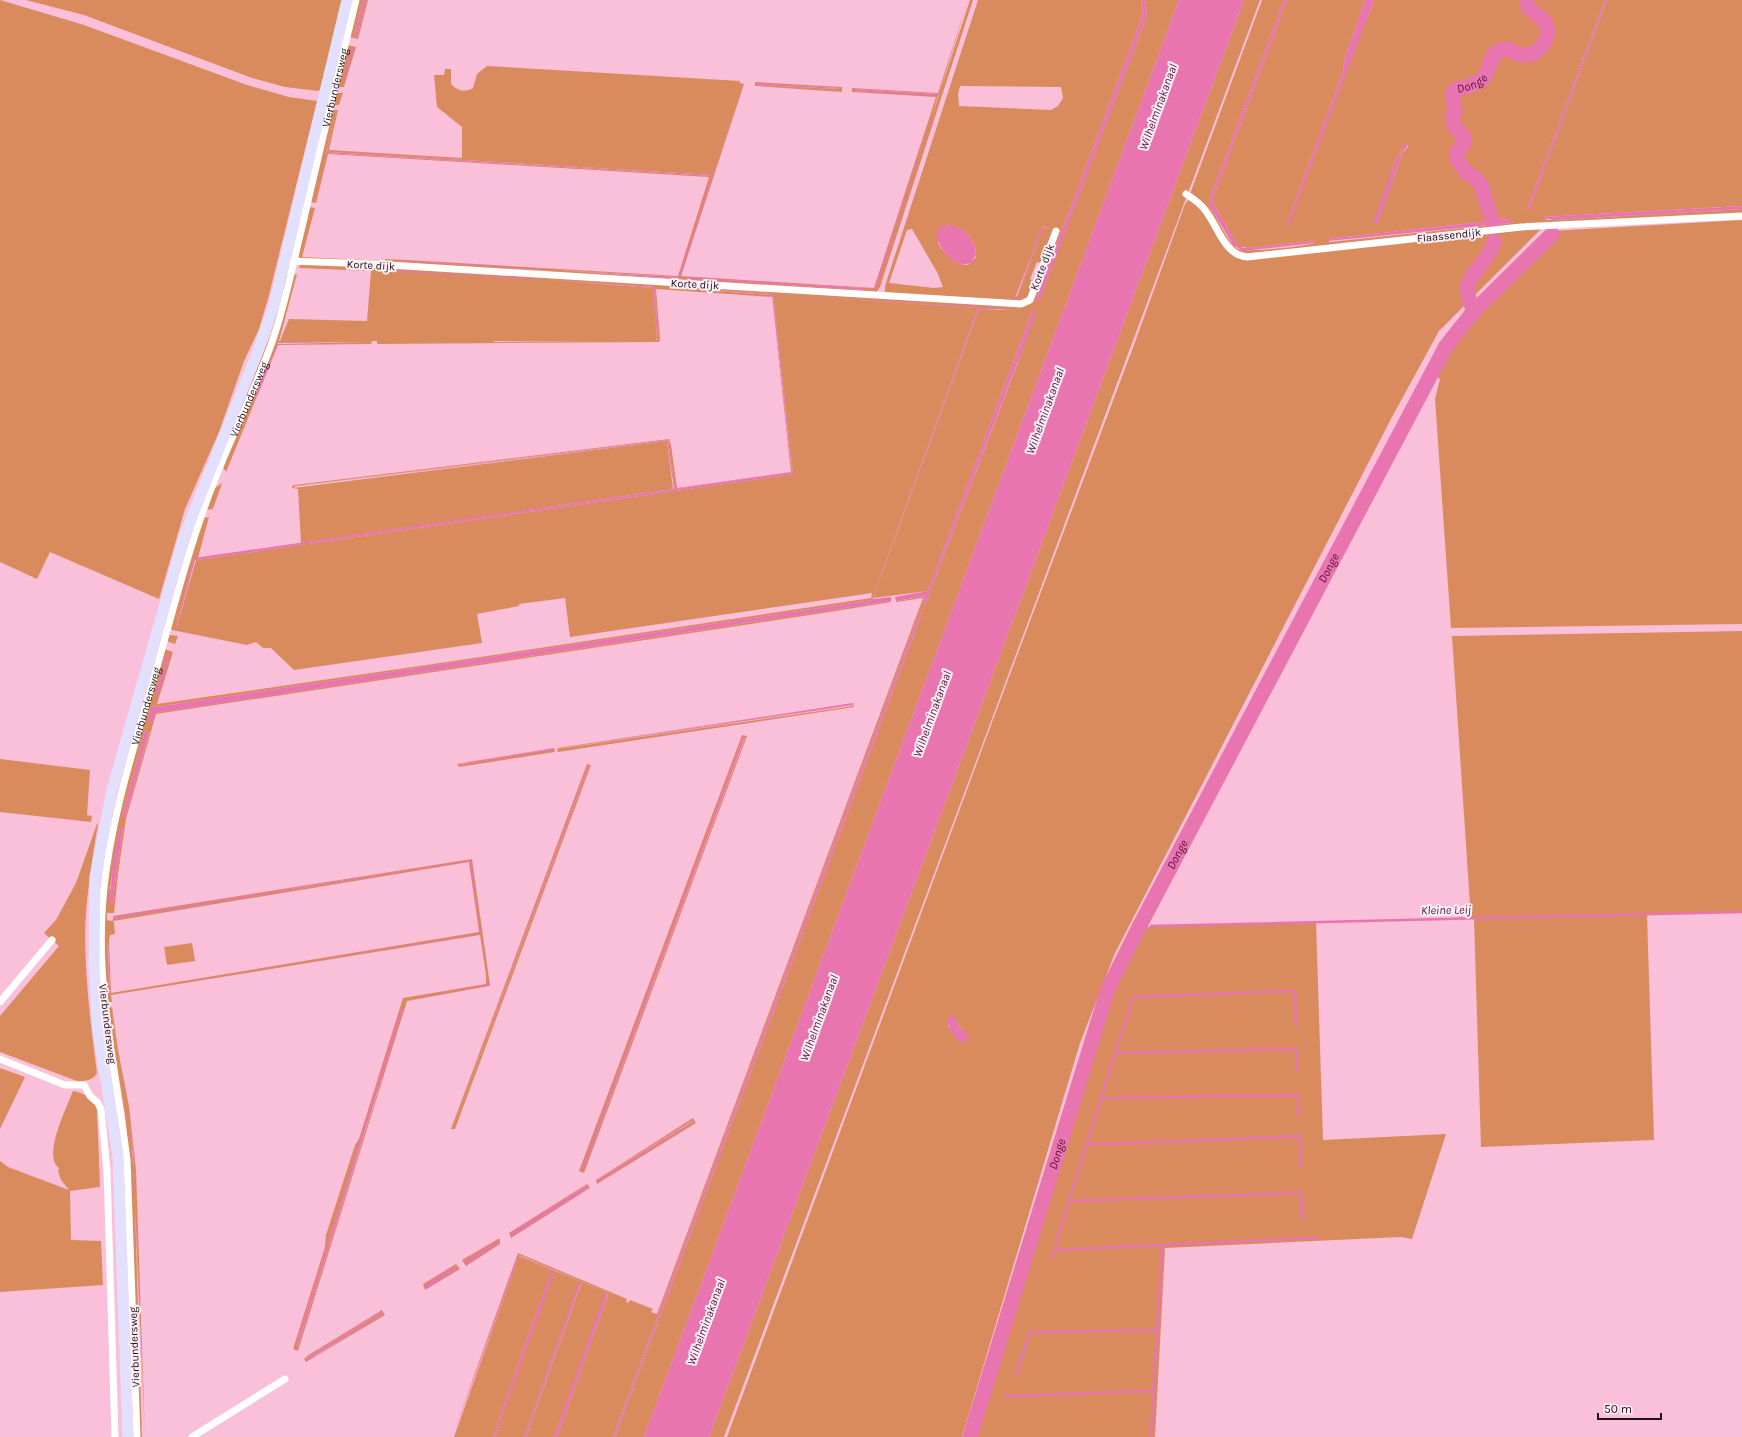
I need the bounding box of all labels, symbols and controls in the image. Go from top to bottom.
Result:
street label: Vierbundersweg [320,46,351,128]
water label: Wilhelminakanaal [1136,62,1180,152]
water label: Donge [1455,71,1490,96]
street label: Flaassendijk [1416,226,1482,245]
street label: Korte dijk [1028,242,1057,292]
street label: Korte dijk [346,258,396,273]
street label: Korte dijk [670,277,720,292]
street label: Vierbundersweg [227,359,271,439]
water label: Wilhelminakanaal [1023,366,1067,456]
water label: Donge [1315,551,1342,585]
street label: Vierbundersweg [129,665,164,747]
water label: Wilhelminakanaal [910,669,954,759]
water label: Donge [1164,837,1191,872]
water label: Kleine Leij [1421,903,1472,917]
water label: Wilhelminakanaal [797,973,841,1063]
street label: Vierbundersweg [96,983,119,1066]
water label: Donge [1046,1137,1069,1171]
water label: Wilhelminakanaal [684,1277,728,1367]
street label: Vierbundersweg [127,1306,142,1388]
scale bar [1598,1395,1661,1421]
text: 50 m [1604,1402,1632,1416]

